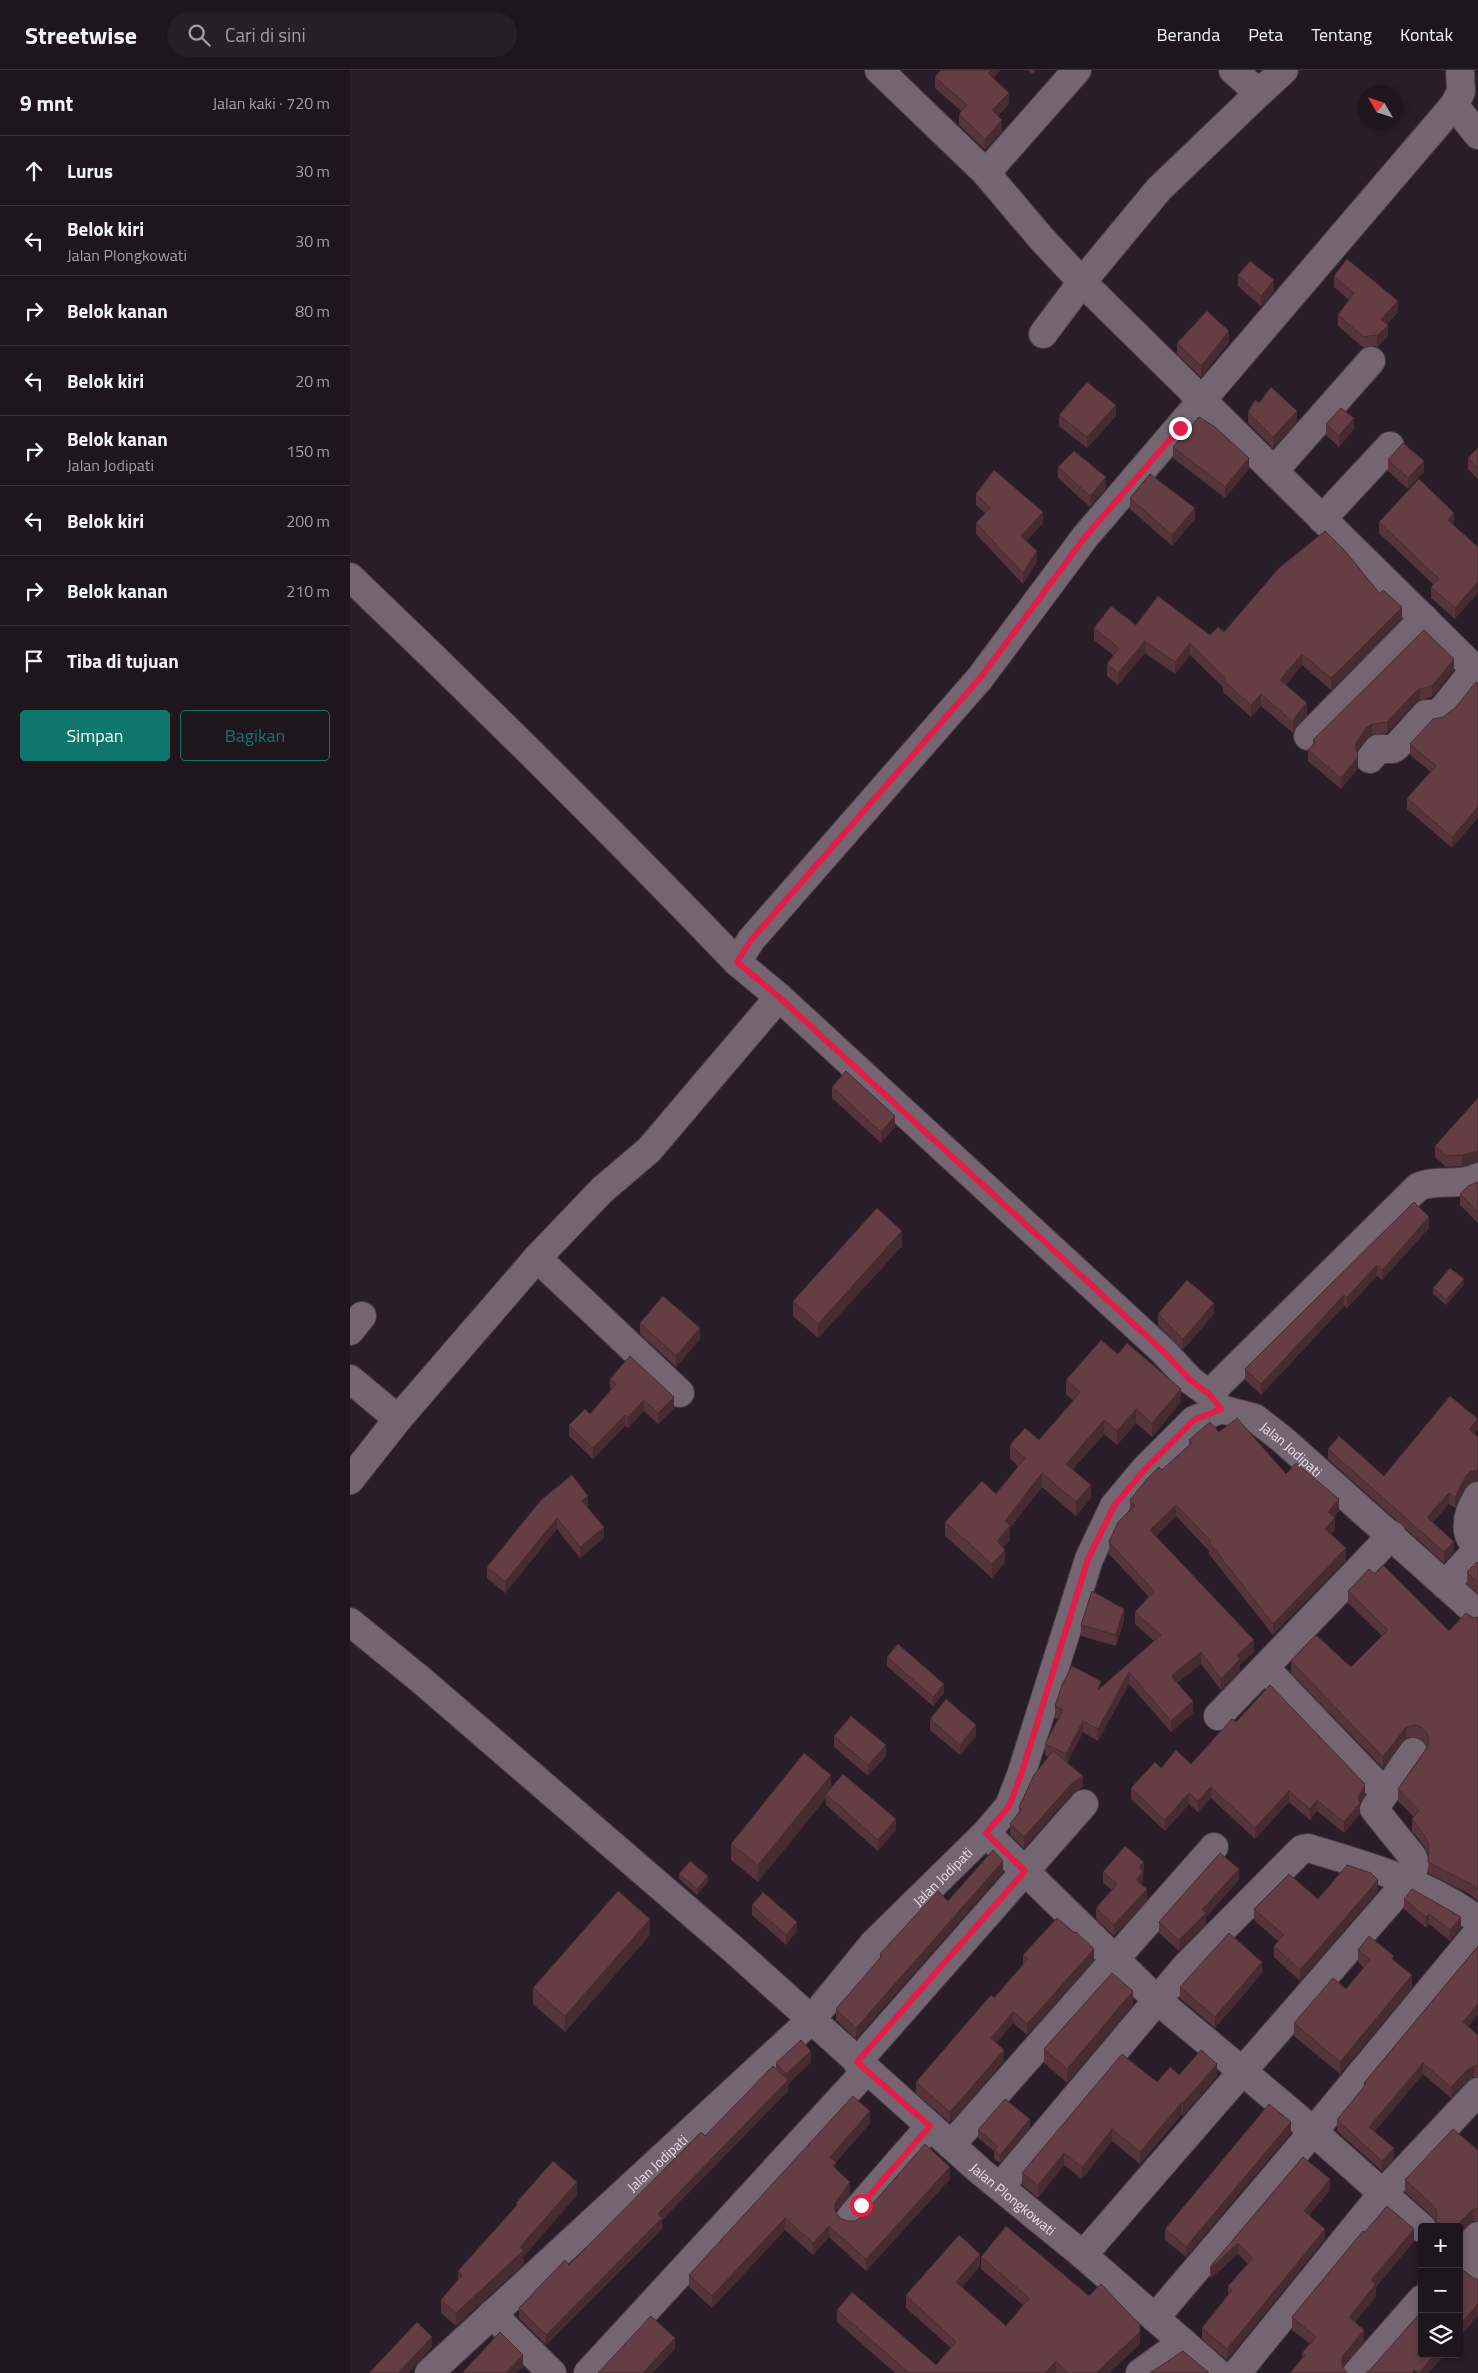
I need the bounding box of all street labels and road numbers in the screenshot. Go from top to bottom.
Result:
street label: Jalan Jodipati [1256,1416,1328,1481]
street label: Jalan Jodipati [908,1842,977,1910]
street label: Jalan Jodipati [622,2129,692,2196]
street label: Jalan Plongkowati [966,2157,1061,2240]

